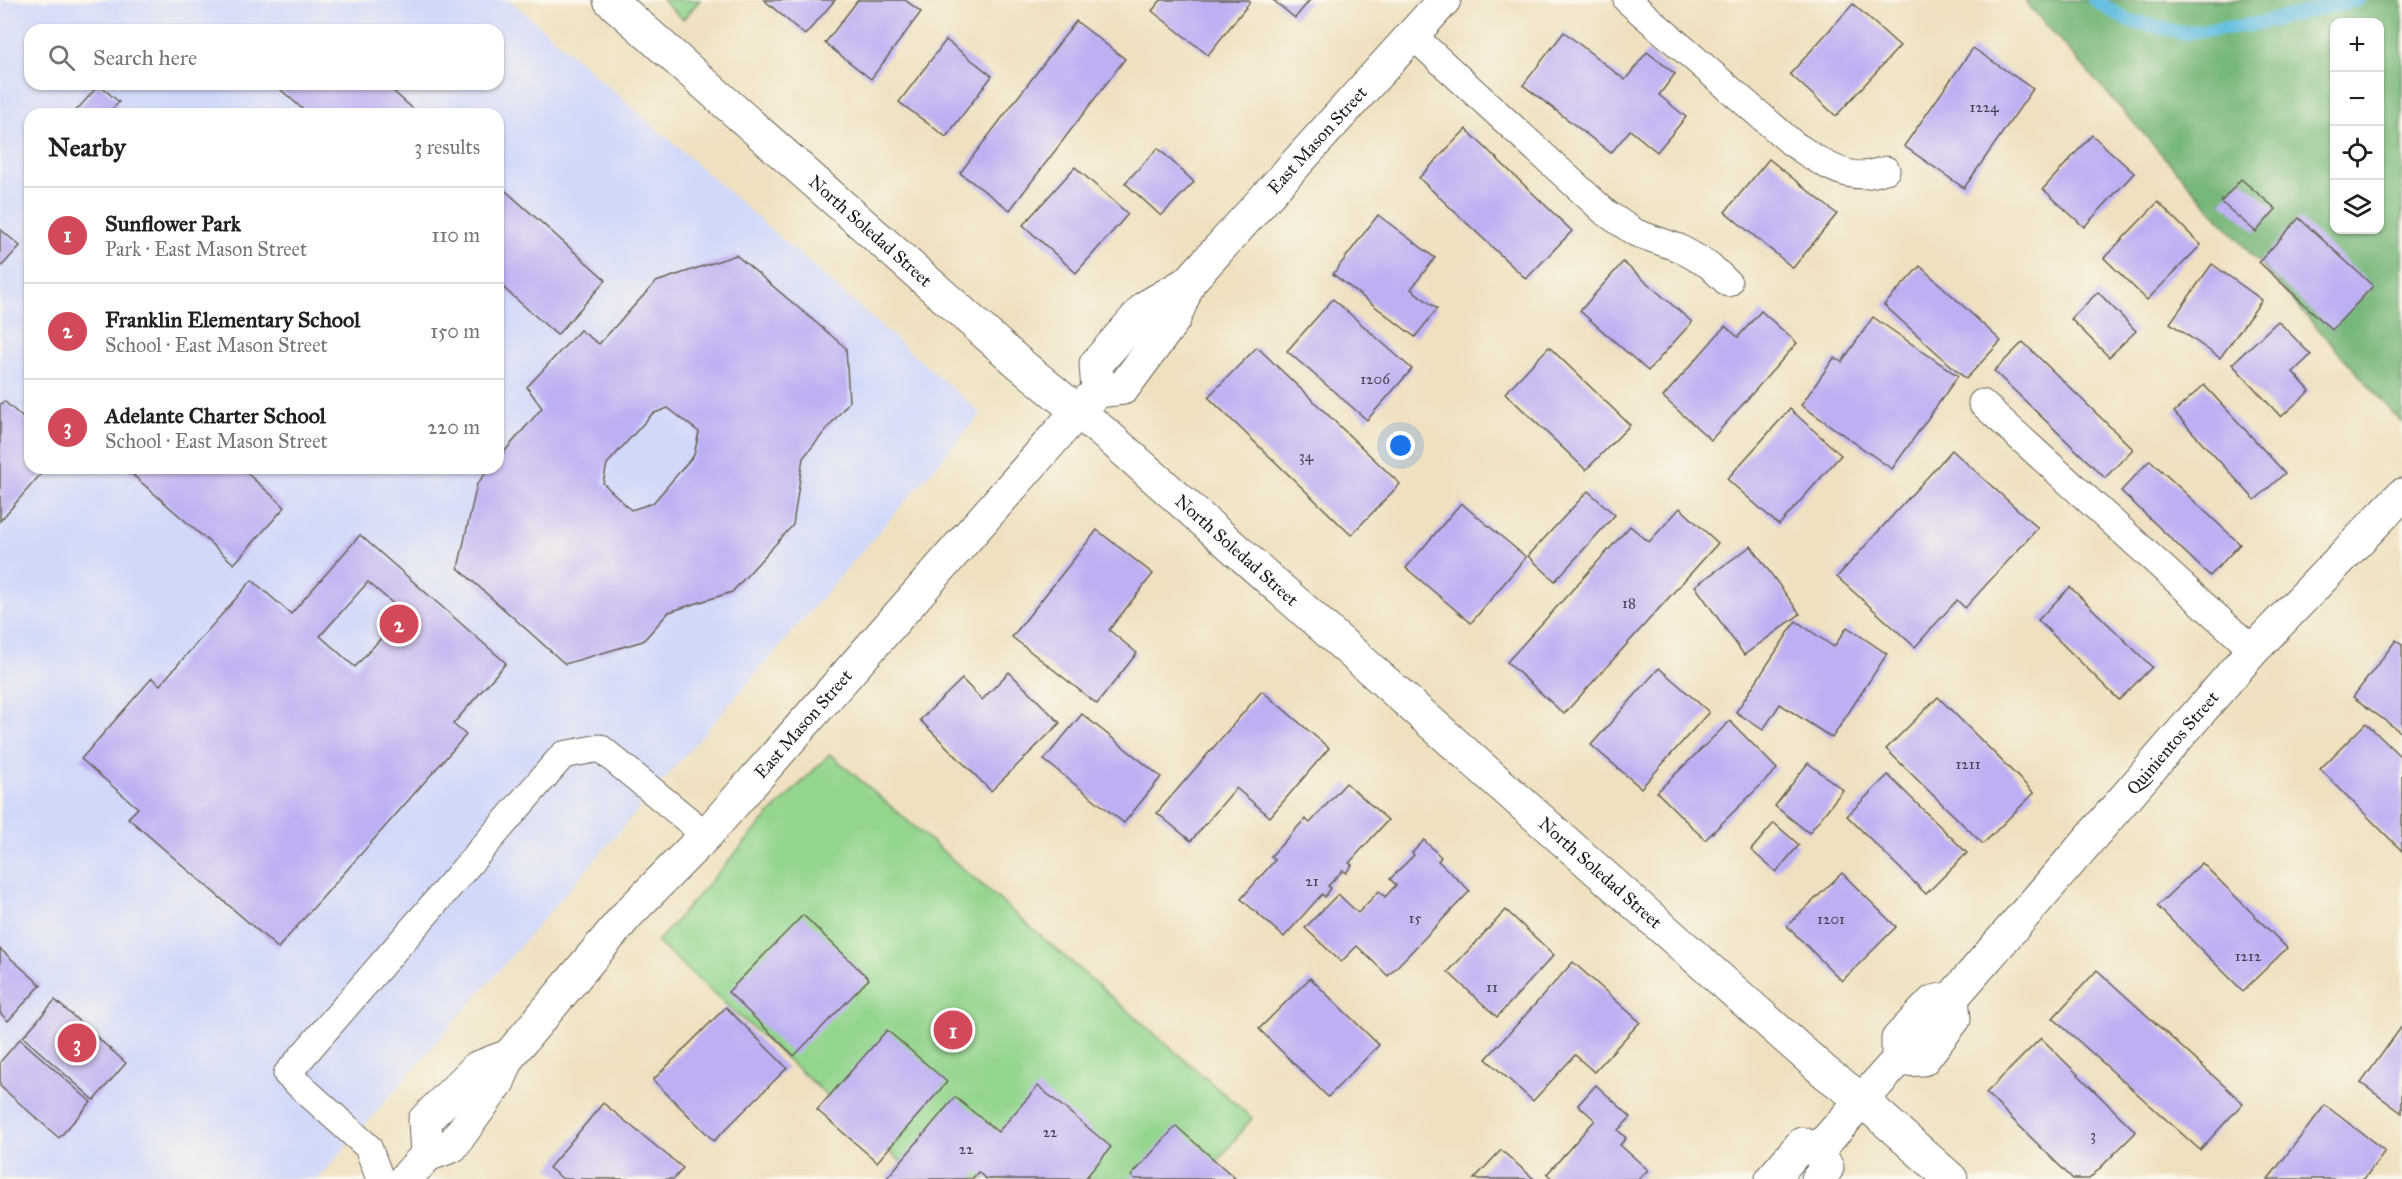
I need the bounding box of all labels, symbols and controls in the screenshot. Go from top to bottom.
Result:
map controls [2330,18,2384,234]
button: + [2330,18,2384,72]
search box [24,24,504,90]
icon: search [45,41,78,74]
text: Search here [93,44,197,71]
button: − [2330,72,2384,126]
street label: East Mason Street [1263,81,1372,199]
house number: 1224 [1969,98,1999,116]
button: locate [2330,126,2384,180]
text: Nearby [48,131,126,163]
text: 3 results [414,135,480,159]
street label: North Soledad Street [804,171,937,292]
button: layers [2330,180,2384,234]
text: Sunflower Park [105,210,241,237]
text: 1 [64,223,71,247]
text: 110 m [432,223,480,247]
text: Park · East Mason Street [105,237,307,261]
text: Franklin Elementary School [105,306,360,333]
text: 2 [63,319,72,343]
text: 150 m [430,319,480,343]
text: School · East Mason Street [105,333,328,357]
house number: 1206 [1360,370,1391,388]
text: Adelante Charter School [105,402,326,429]
text: 3 [64,415,72,439]
text: 220 m [428,415,480,439]
text: School · East Mason Street [105,429,328,453]
your location [1386,431,1415,460]
house number: 34 [1299,447,1314,465]
street label: North Soledad Street [1171,490,1303,611]
house number: 18 [1622,594,1636,612]
pin: 2 [380,602,418,646]
street label: East Mason Street [750,665,857,783]
street label: Quinientos Street [2122,686,2224,799]
house number: 1211 [1955,755,1981,773]
street label: North Soledad Street [1534,812,1667,934]
house number: 21 [1305,872,1319,890]
house number: 15 [1409,909,1421,927]
house number: 1201 [1817,910,1845,928]
house number: 1212 [2235,947,2262,965]
house number: 11 [1486,978,1498,996]
pin: 1 [934,1008,972,1052]
pin: 3 [58,1020,97,1066]
house number: 22 [1043,1123,1058,1141]
house number: 3 [2090,1126,2096,1144]
house number: 22 [959,1140,974,1158]

